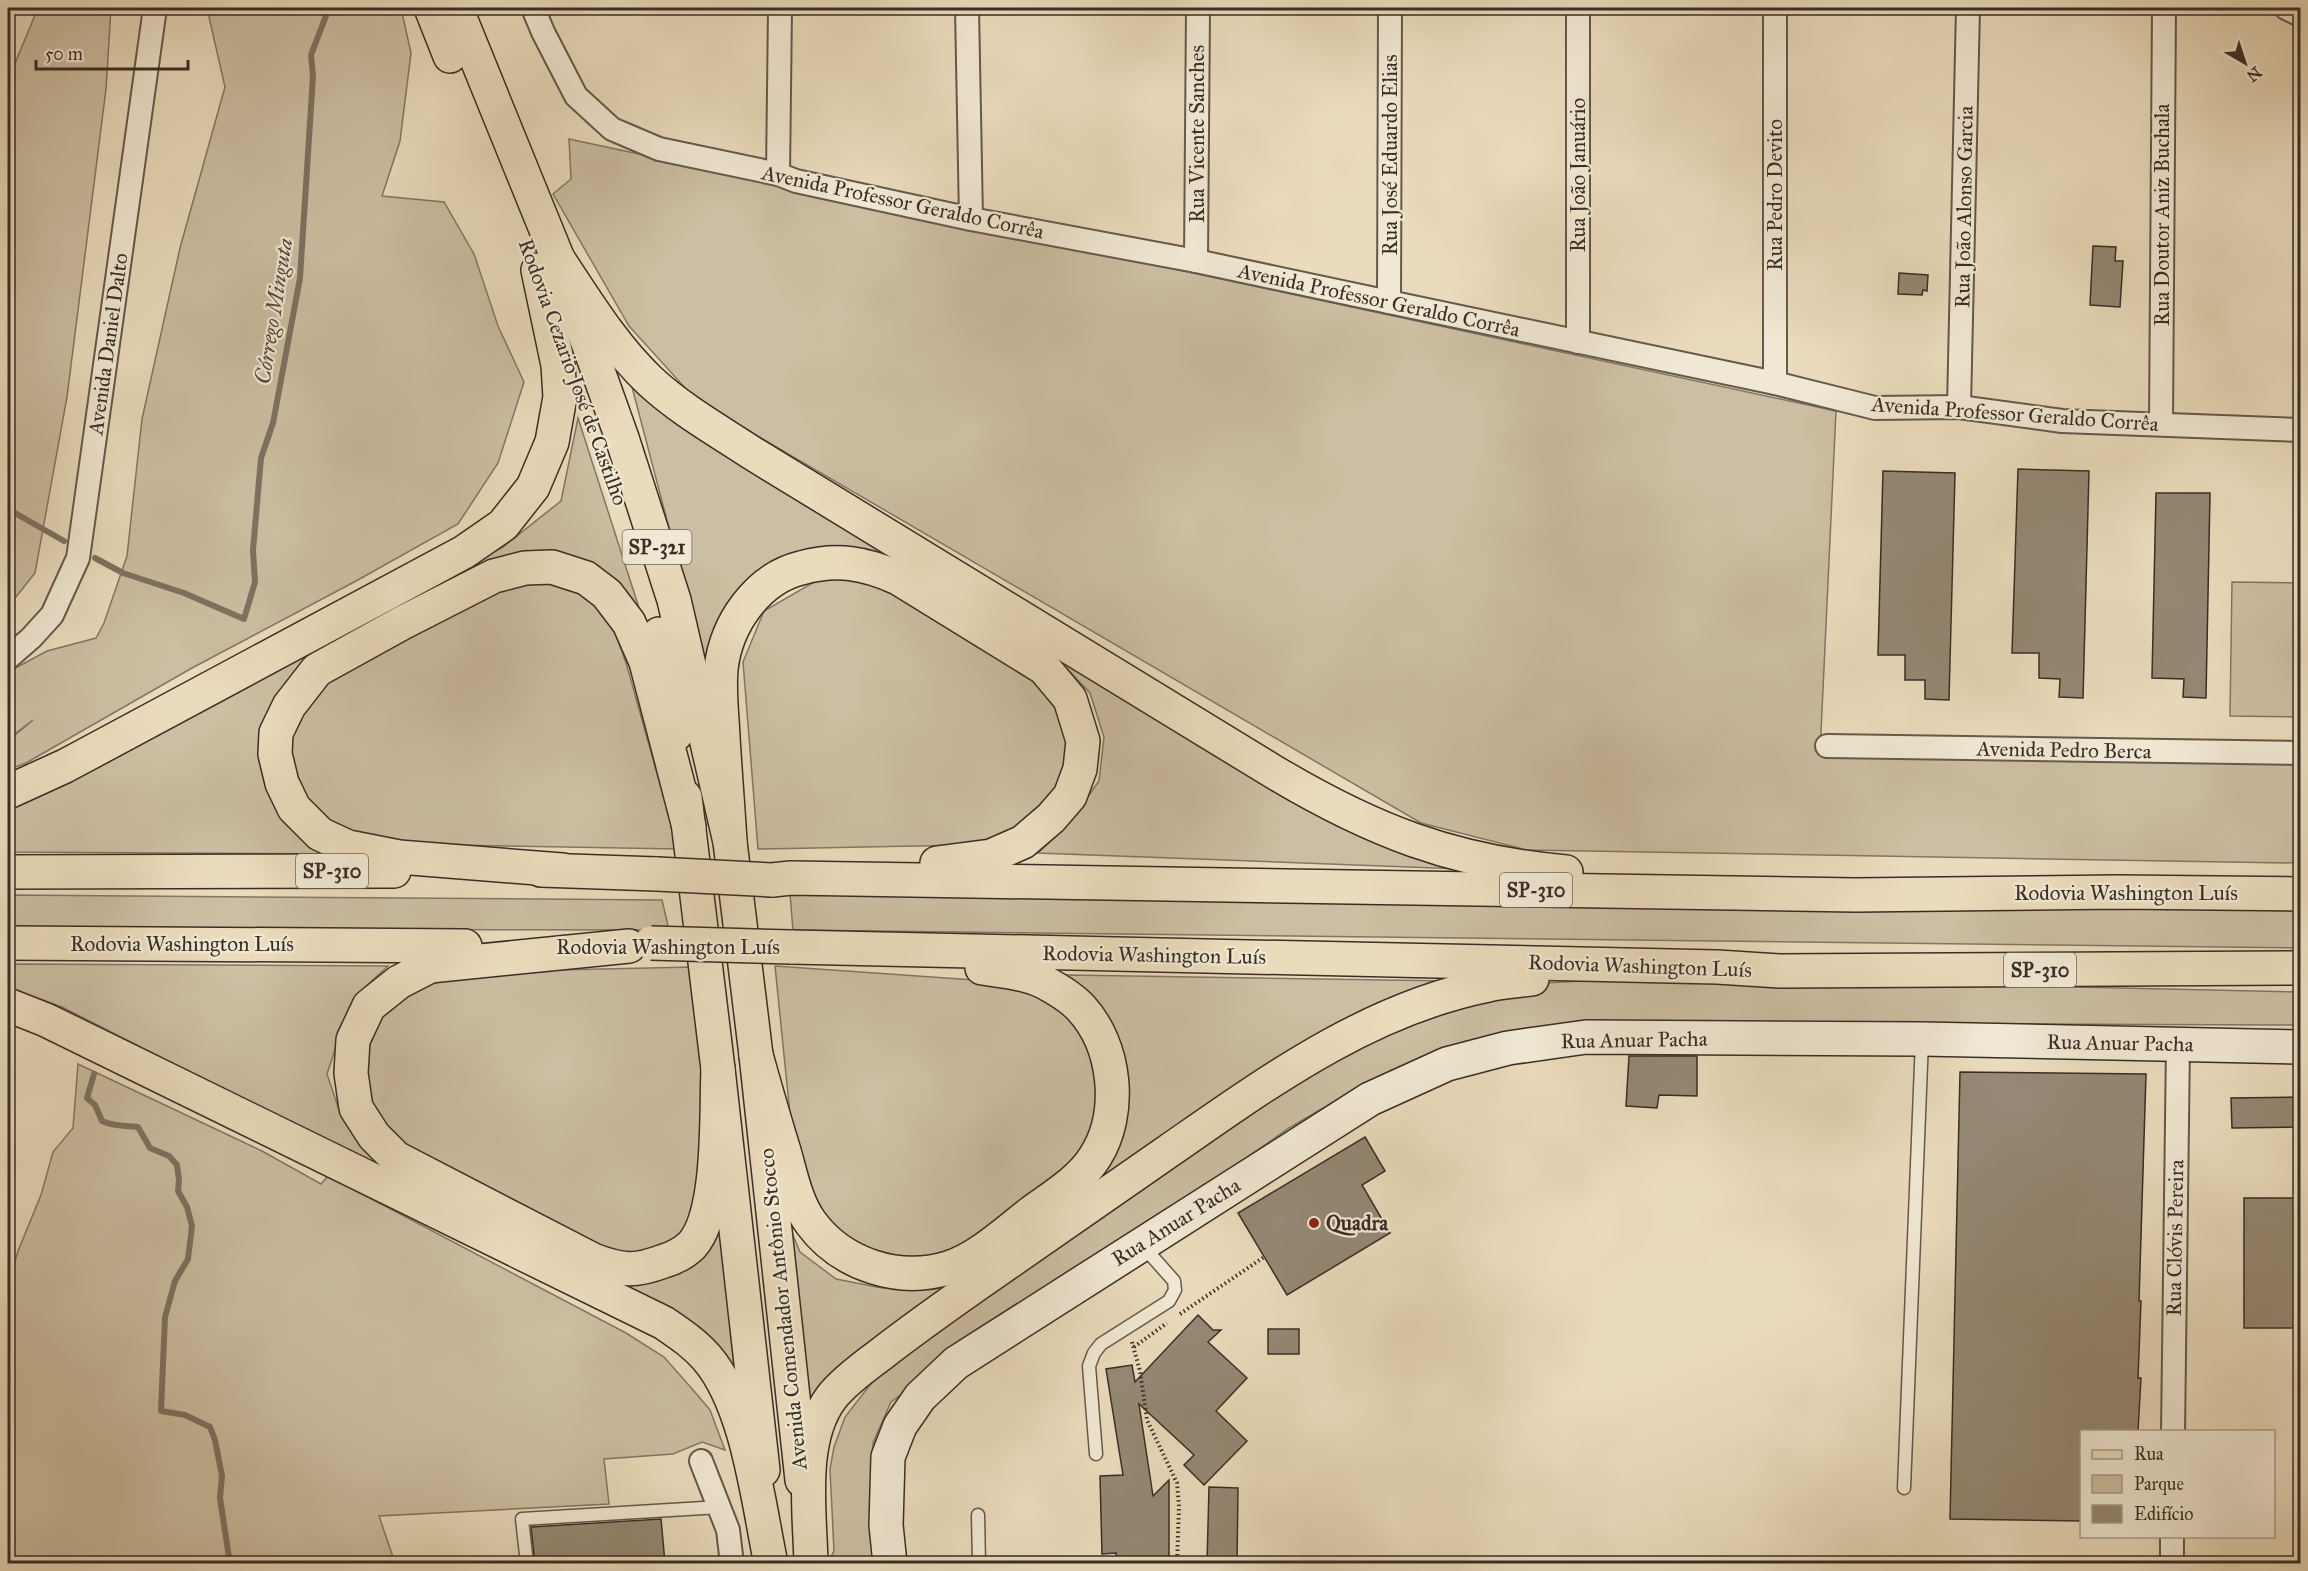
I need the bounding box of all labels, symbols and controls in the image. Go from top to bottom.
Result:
scale bar [36,33,188,71]
north arrow [2215,33,2275,93]
text: 50 m [45,43,83,65]
street label: Rua Vicente Sanches [1184,45,1210,223]
street label: Rua José Eduardo Elias [1377,54,1403,256]
text: N [2243,63,2265,86]
street label: Rua João Januário [1565,97,1591,252]
street label: Rua Doutor Aniz Buchala [2149,104,2175,326]
street label: Rua João Alonso Garcia [1949,105,1979,308]
street label: Rua Pedro Devito [1762,119,1788,271]
street label: Avenida Professor Geraldo Corrêa [759,159,1047,245]
street label: Rodovia Cezario José de Castilho [513,235,633,509]
water label: Córrego Minguta [249,236,298,386]
street label: Avenida Daniel Dalto [82,251,134,438]
street label: Avenida Professor Geraldo Corrêa [1235,257,1523,343]
street label: Avenida Professor Geraldo Corrêa [1870,391,2160,437]
road number: SP-321 [622,530,692,564]
street label: Avenida Pedro Berca [1975,735,2152,765]
road number: SP-310 [296,854,368,888]
road number: SP-310 [1500,873,1572,907]
street label: Rodovia Washington Luís [2014,880,2238,906]
street label: Rodovia Washington Luís [70,931,294,957]
street label: Rodovia Washington Luís [556,934,780,960]
street label: Rodovia Washington Luís [1042,940,1266,970]
street label: Rodovia Washington Luís [1528,949,1752,983]
road number: SP-310 [2004,953,2076,987]
street label: Rua Anuar Pacha [1560,1026,1708,1054]
street label: Rua Anuar Pacha [2046,1029,2194,1057]
street label: Avenida Comendador Antônio Stocco [753,1147,813,1472]
street label: Rua Clóvis Pereira [2161,1159,2189,1317]
street label: Rua Anuar Pacha [1107,1172,1245,1272]
place label: Quadra [1326,1210,1389,1236]
marker: Quadra [1307,1216,1321,1230]
legend [2080,1430,2275,1538]
text: Rua [2134,1443,2164,1465]
text: Parque [2134,1473,2184,1496]
text: Edifício [2134,1503,2193,1525]

